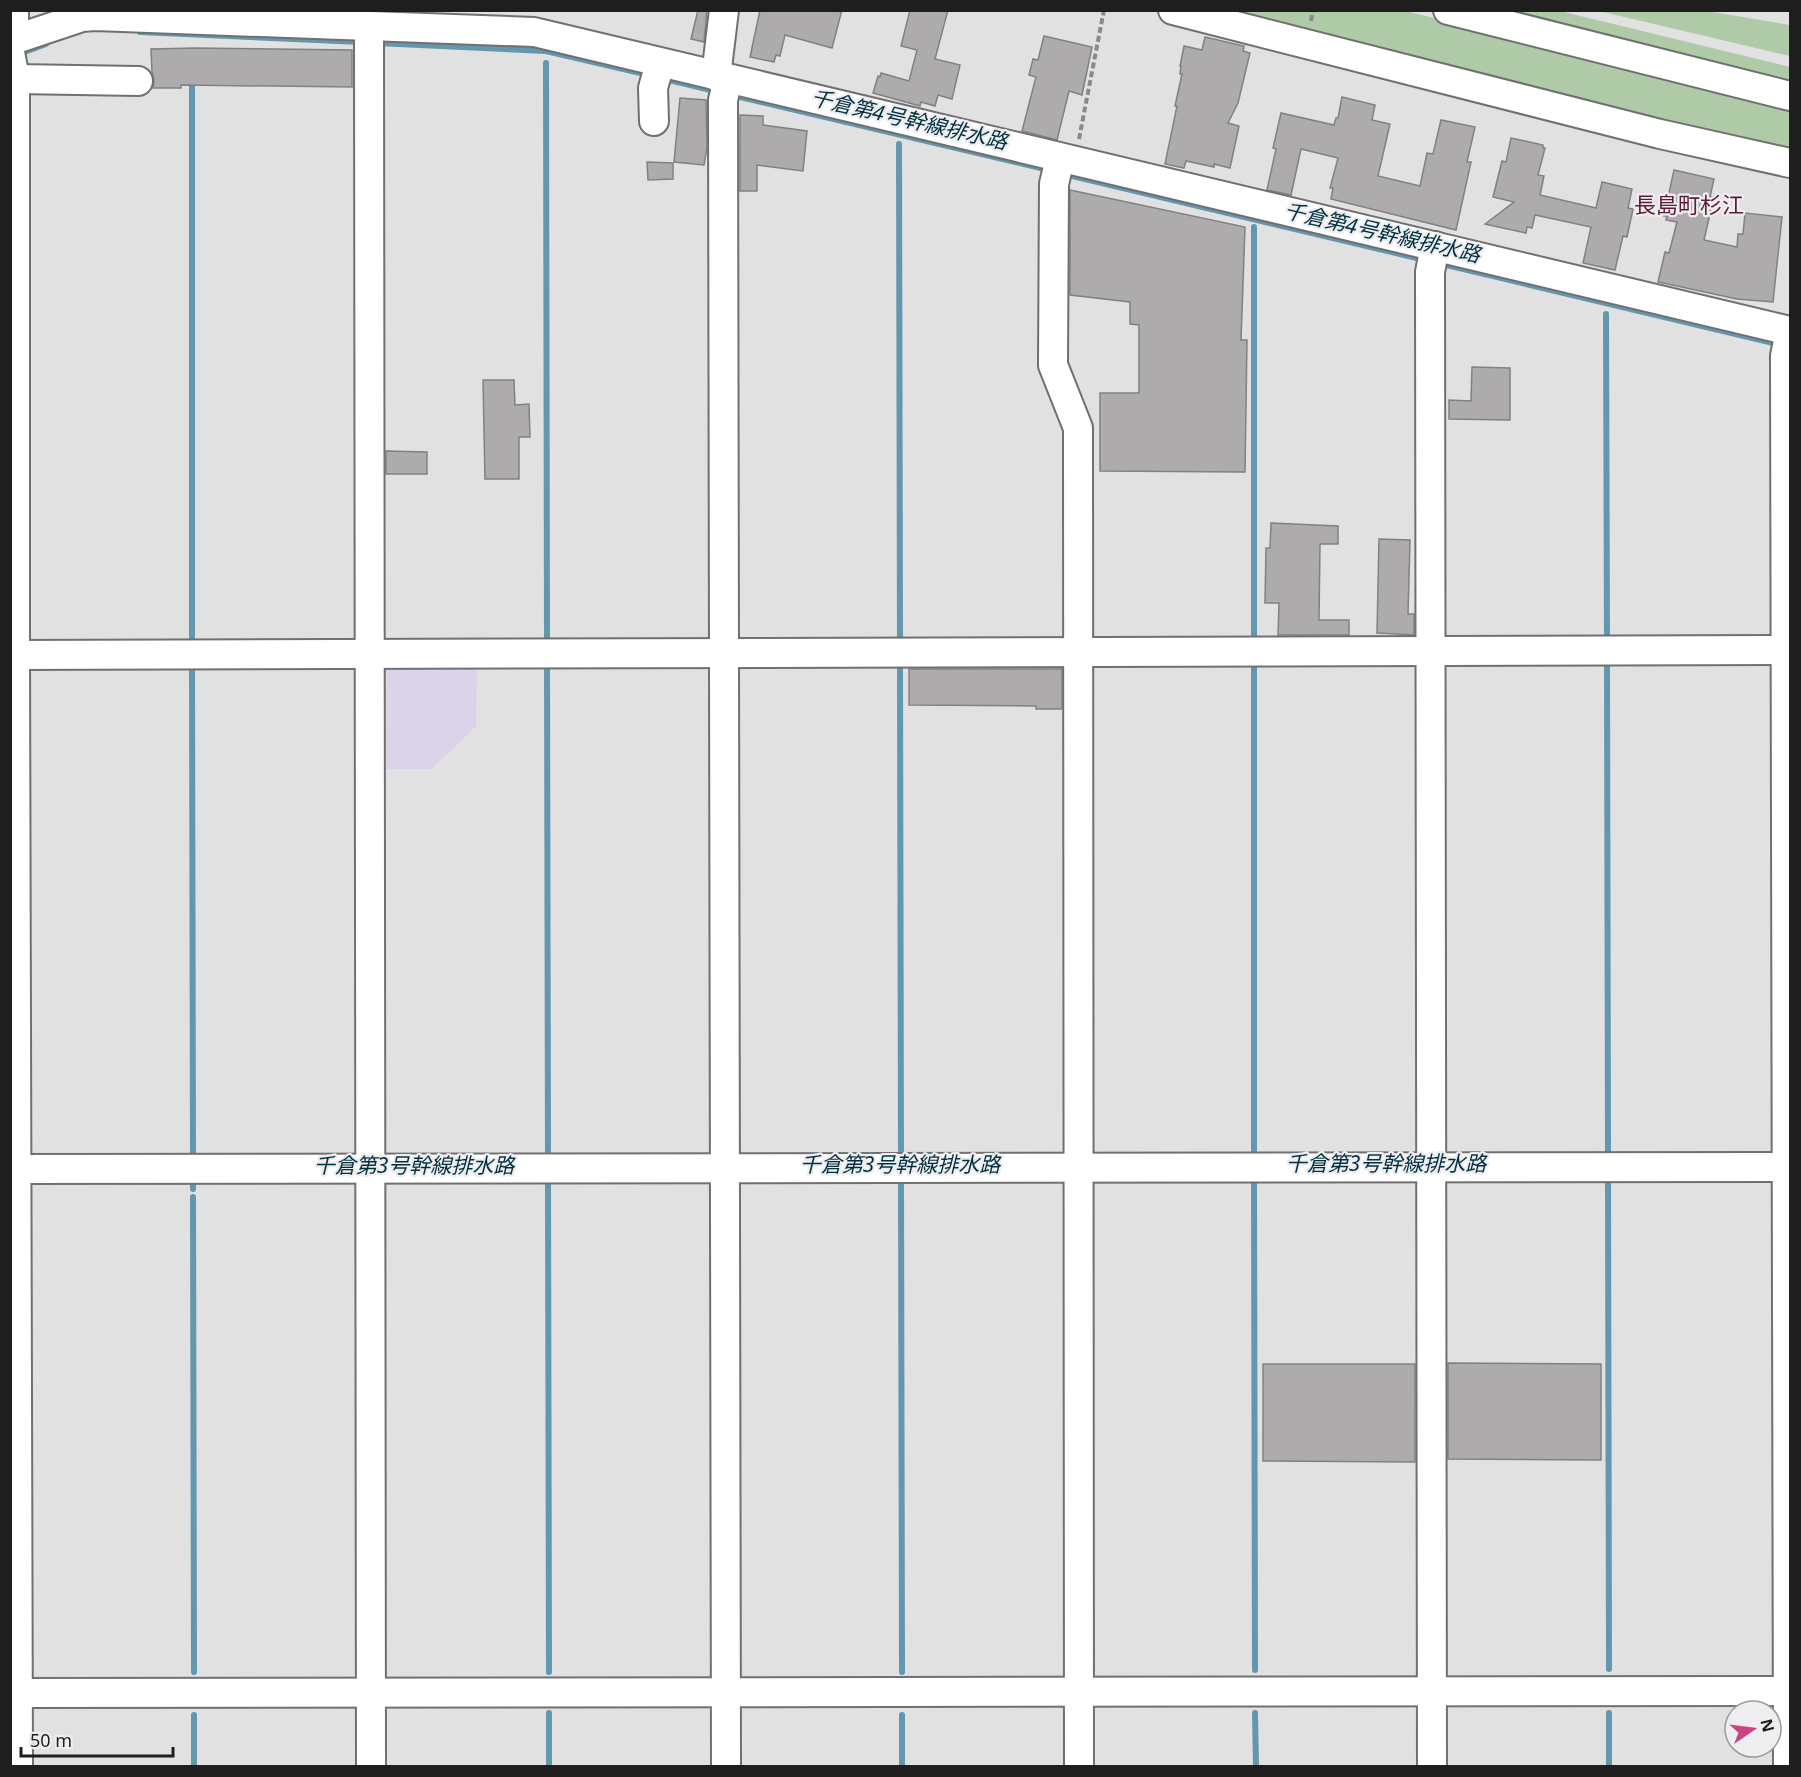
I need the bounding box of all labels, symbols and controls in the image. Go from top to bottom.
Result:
water label: 千倉第4号幹線排水路 [808,83,1012,156]
district label: 長島町杉江 [1634,189,1744,219]
water label: 千倉第4号幹線排水路 [1281,196,1485,269]
water label: 千倉第3号幹線排水路 [1286,1149,1488,1177]
water label: 千倉第3号幹線排水路 [800,1150,1002,1178]
water label: 千倉第3号幹線排水路 [314,1151,516,1179]
north arrow [1723,1699,1783,1759]
text: N [1755,1716,1780,1734]
scale bar [21,1720,172,1758]
text: 50 m [30,1728,72,1752]

